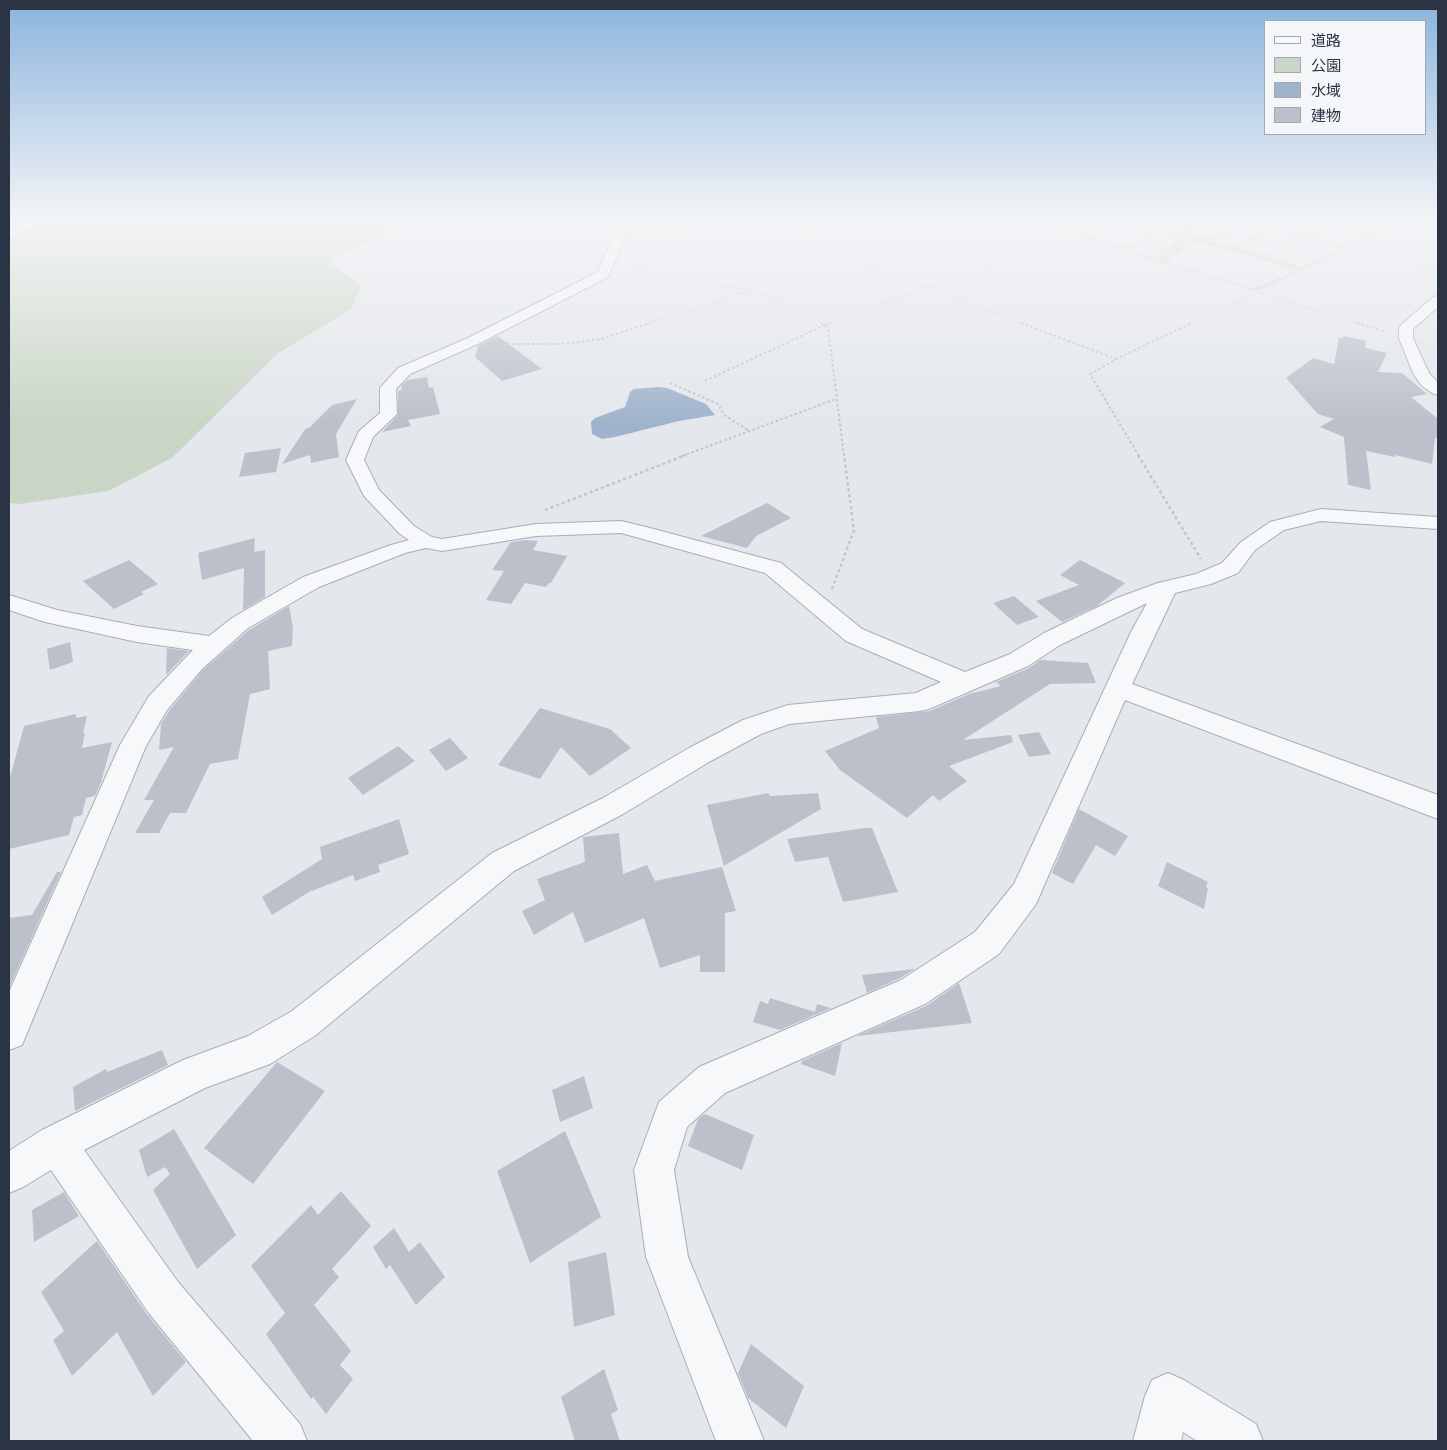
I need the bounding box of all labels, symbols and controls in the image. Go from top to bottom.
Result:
legend [1264,20,1427,135]
text: 道路 [1311,31,1341,50]
text: 公園 [1311,56,1341,75]
text: 水域 [1311,81,1341,100]
text: 建物 [1311,106,1341,125]

